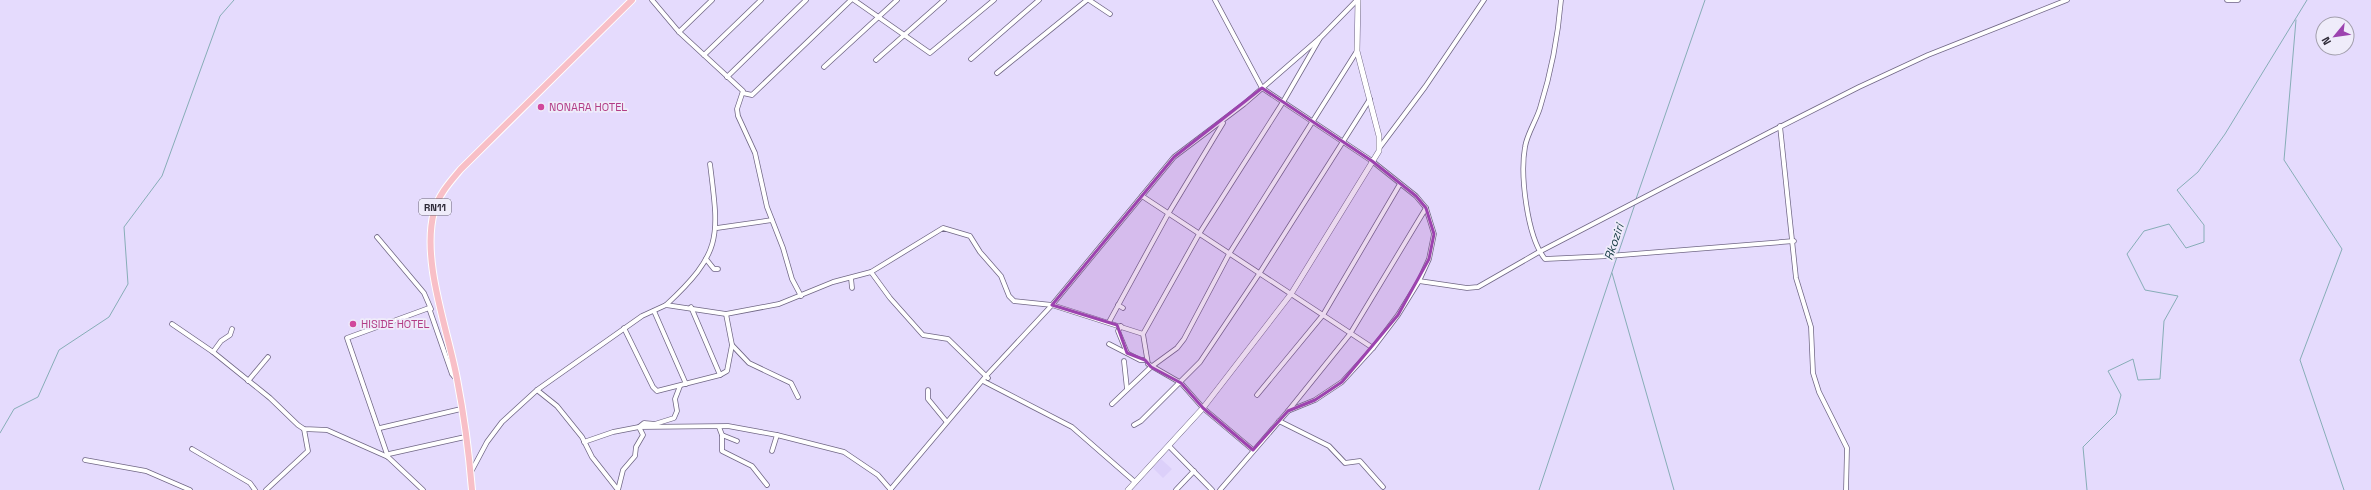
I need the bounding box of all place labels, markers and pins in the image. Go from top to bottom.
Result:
place label: NONARA HOTEL [549,100,627,114]
marker: NONARA HOTEL [536,102,546,112]
place label: HISIDE HOTEL [361,317,430,331]
marker: HISIDE HOTEL [348,319,358,329]

